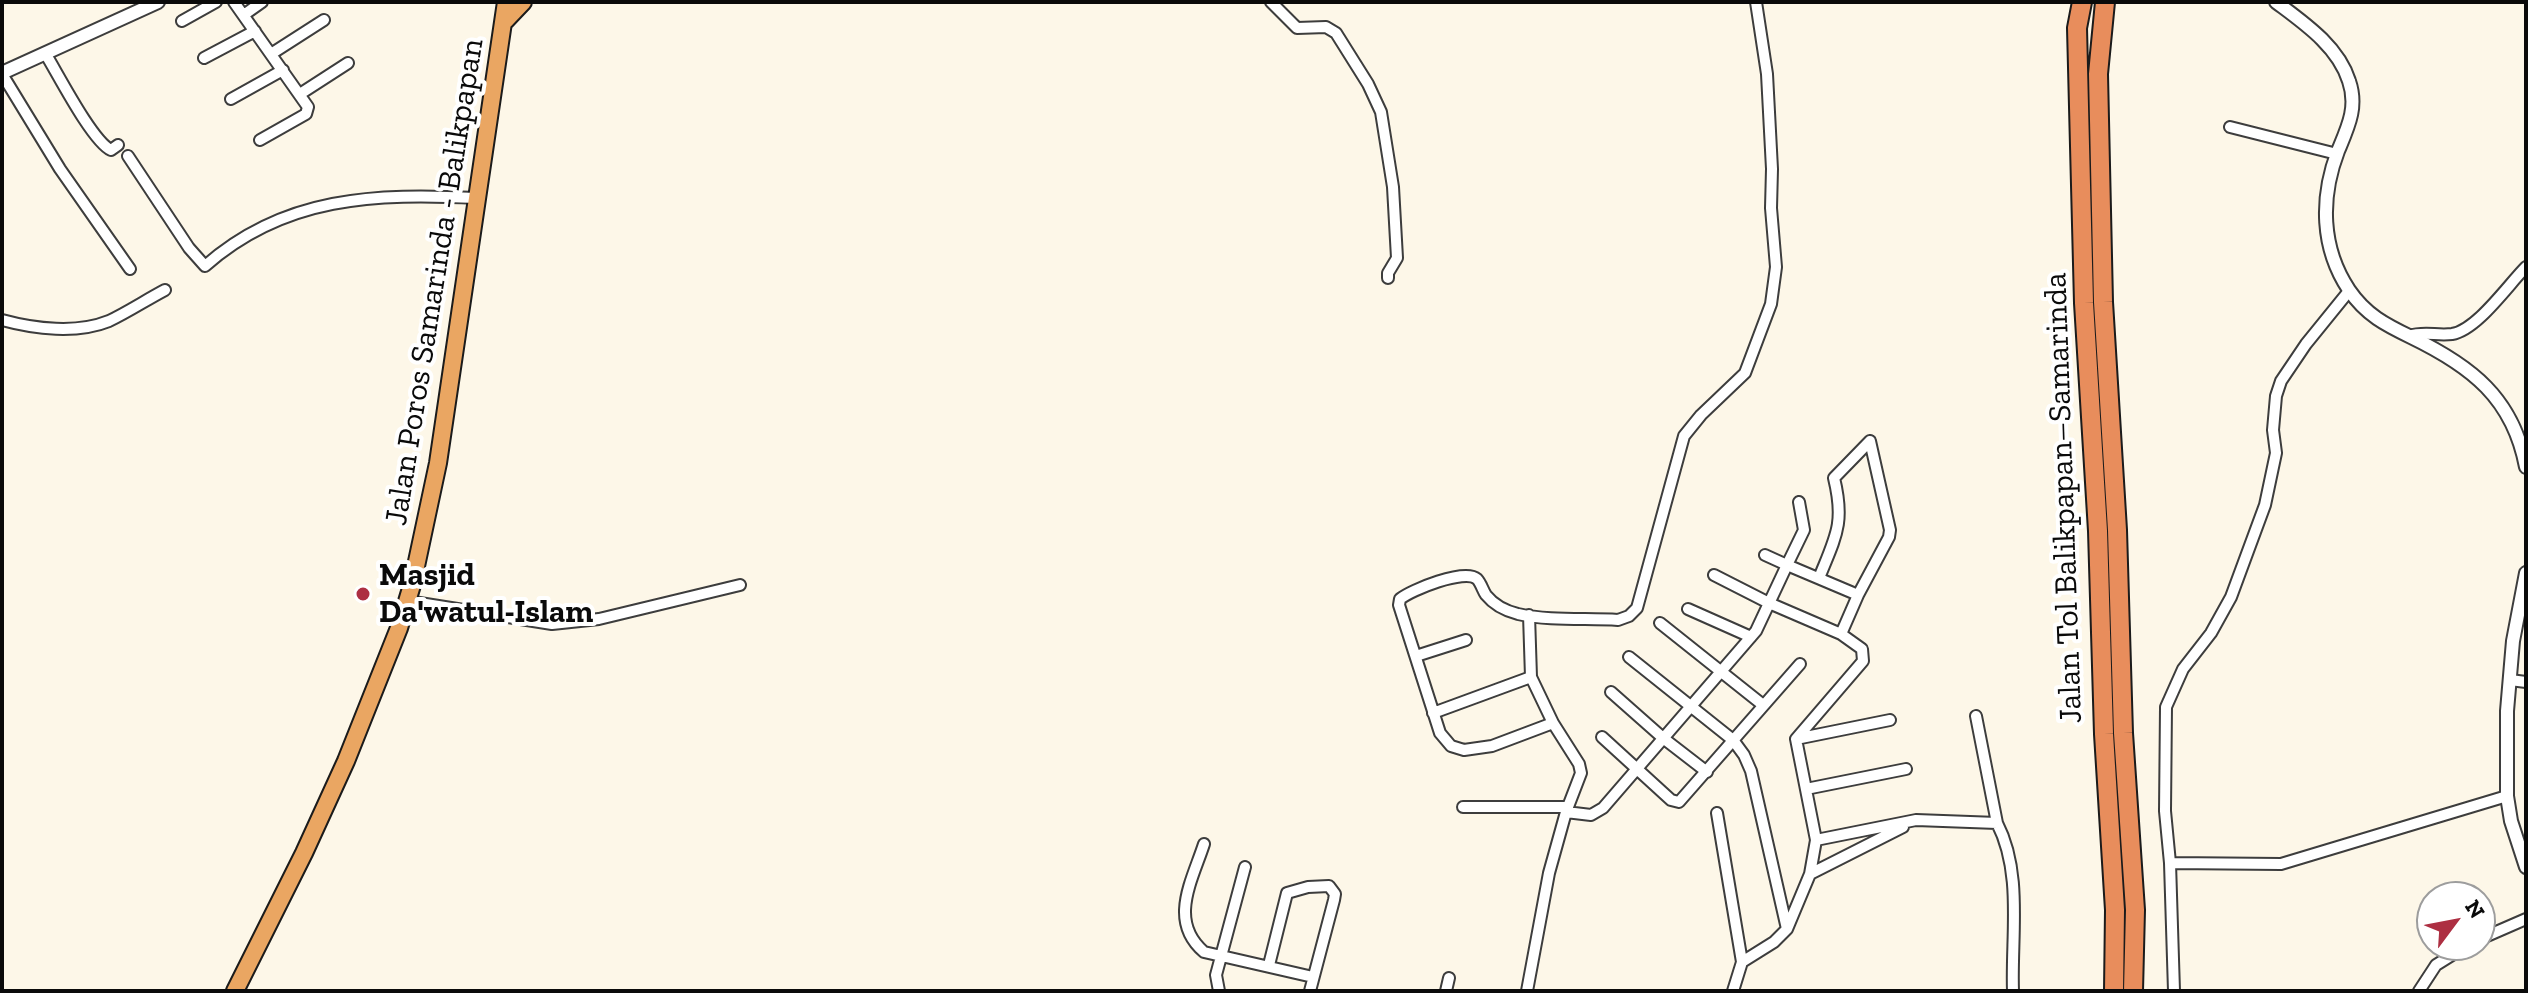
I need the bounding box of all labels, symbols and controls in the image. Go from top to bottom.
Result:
street label: Jalan Poros Samarinda - Balikpapan [378,36,492,528]
street label: Jalan Tol Balikpapan–Samarinda [2037,272,2091,724]
place label: Masjid Da'watul-Islam [379,557,593,632]
marker: Masjid Da'watul-Islam [354,585,372,603]
north arrow [2416,881,2496,961]
text: N [2459,895,2491,923]

